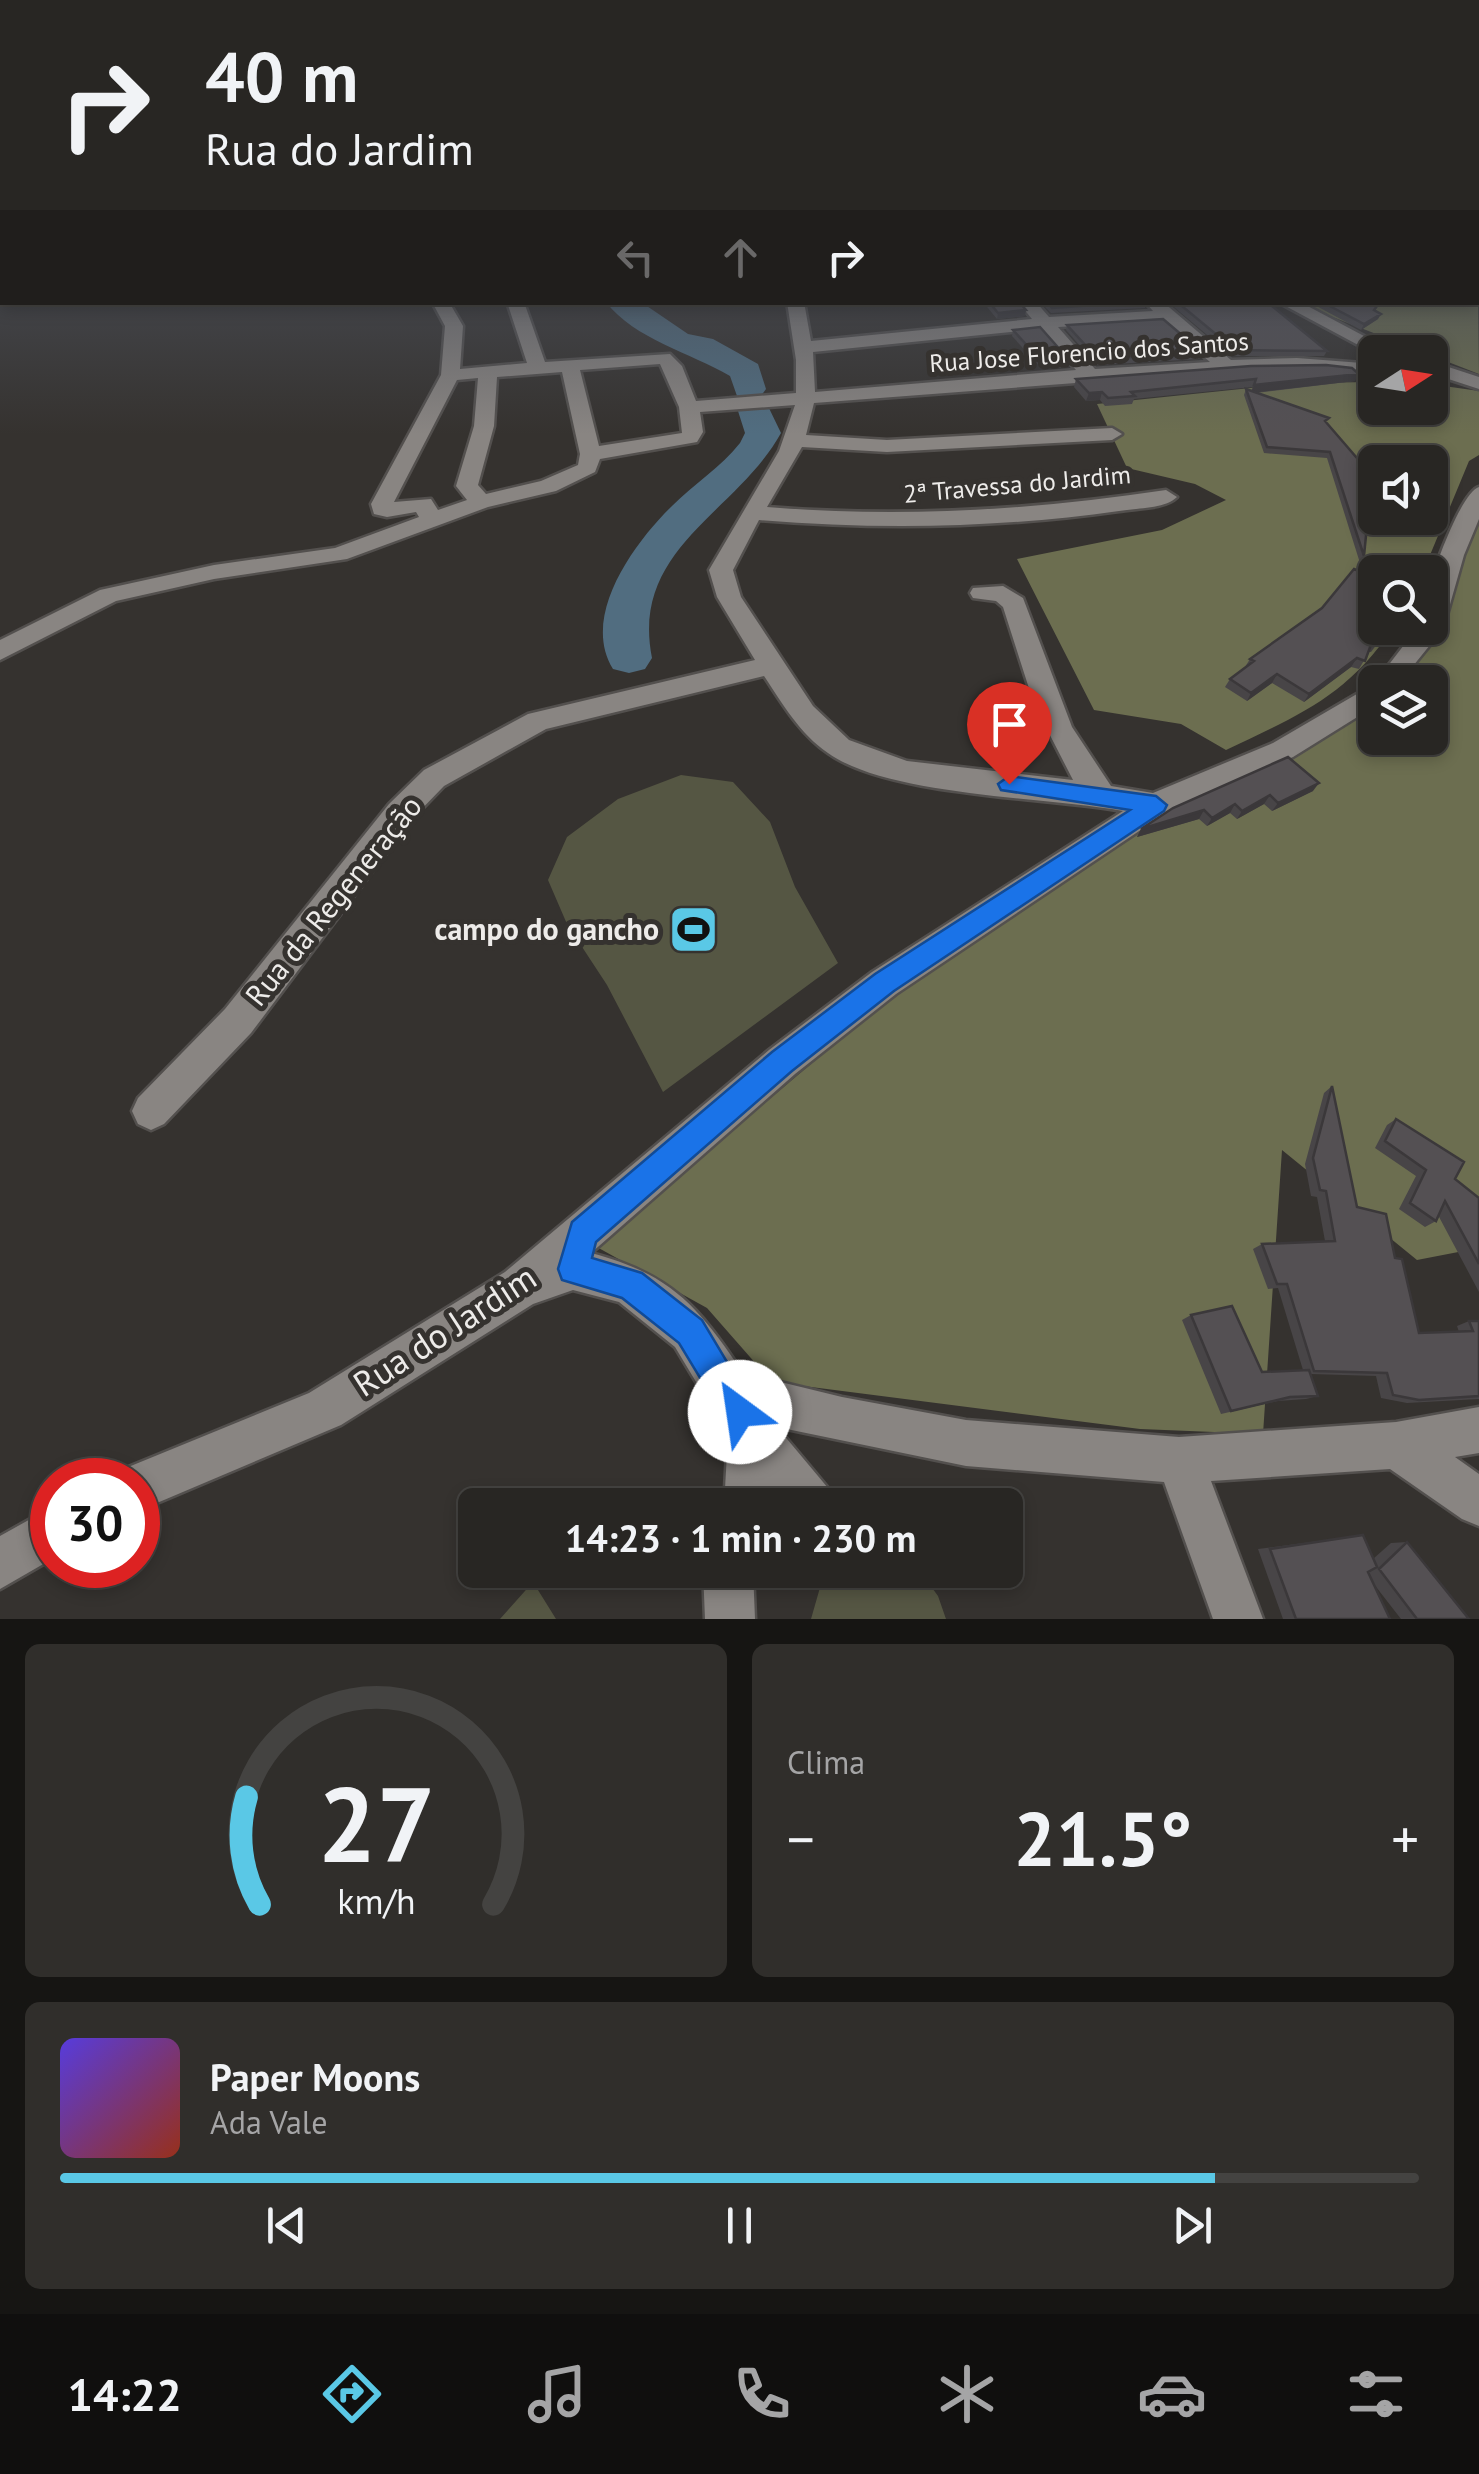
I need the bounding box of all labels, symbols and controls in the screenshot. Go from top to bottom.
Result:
text: 40 m [205,31,358,121]
icon: right [40,40,170,170]
text: Rua do Jardim [205,119,474,177]
icon: left [608,230,663,285]
icon: ahead [713,230,768,285]
icon: right [818,230,873,285]
street label: Rua Jose Florencio dos Santos [928,325,1250,379]
north arrow [1358,335,1448,425]
map controls [1358,335,1448,755]
button: sound [1358,445,1448,535]
street label: 2ª Travessa do Jardim [902,458,1132,510]
button: search [1358,555,1448,645]
button: layers [1358,665,1448,755]
pin [967,682,1052,785]
icon: arrive [982,697,1037,752]
street label: Rua da Regeneração [236,787,430,1013]
sports icon: campo do gancho [668,904,720,956]
place label: campo do gancho [434,909,659,948]
street label: Rua do Jardim [344,1254,545,1406]
position arrow [688,1360,792,1464]
speed limit sign: 30 [30,1458,160,1588]
text: 14:23 · 1 min · 230 m [565,1513,916,1562]
text: Clima [787,1741,865,1783]
text: 27 [317,1756,435,1891]
text: 21.5° [1014,1790,1192,1887]
text: − [787,1803,815,1874]
text: + [1391,1803,1419,1874]
text: km/h [337,1878,415,1924]
text: Paper Moons [210,2052,420,2101]
text: Ada Vale [210,2101,327,2143]
icon: previous [259,2198,314,2253]
icon: pause [712,2198,767,2253]
icon: next [1165,2198,1220,2253]
icon: directions [317,2359,387,2429]
icon: music [522,2359,592,2429]
icon: phone [727,2359,797,2429]
icon: climate [932,2359,1002,2429]
icon: car [1137,2359,1207,2429]
icon: filters [1341,2359,1411,2429]
text: 14:22 [67,2365,182,2423]

